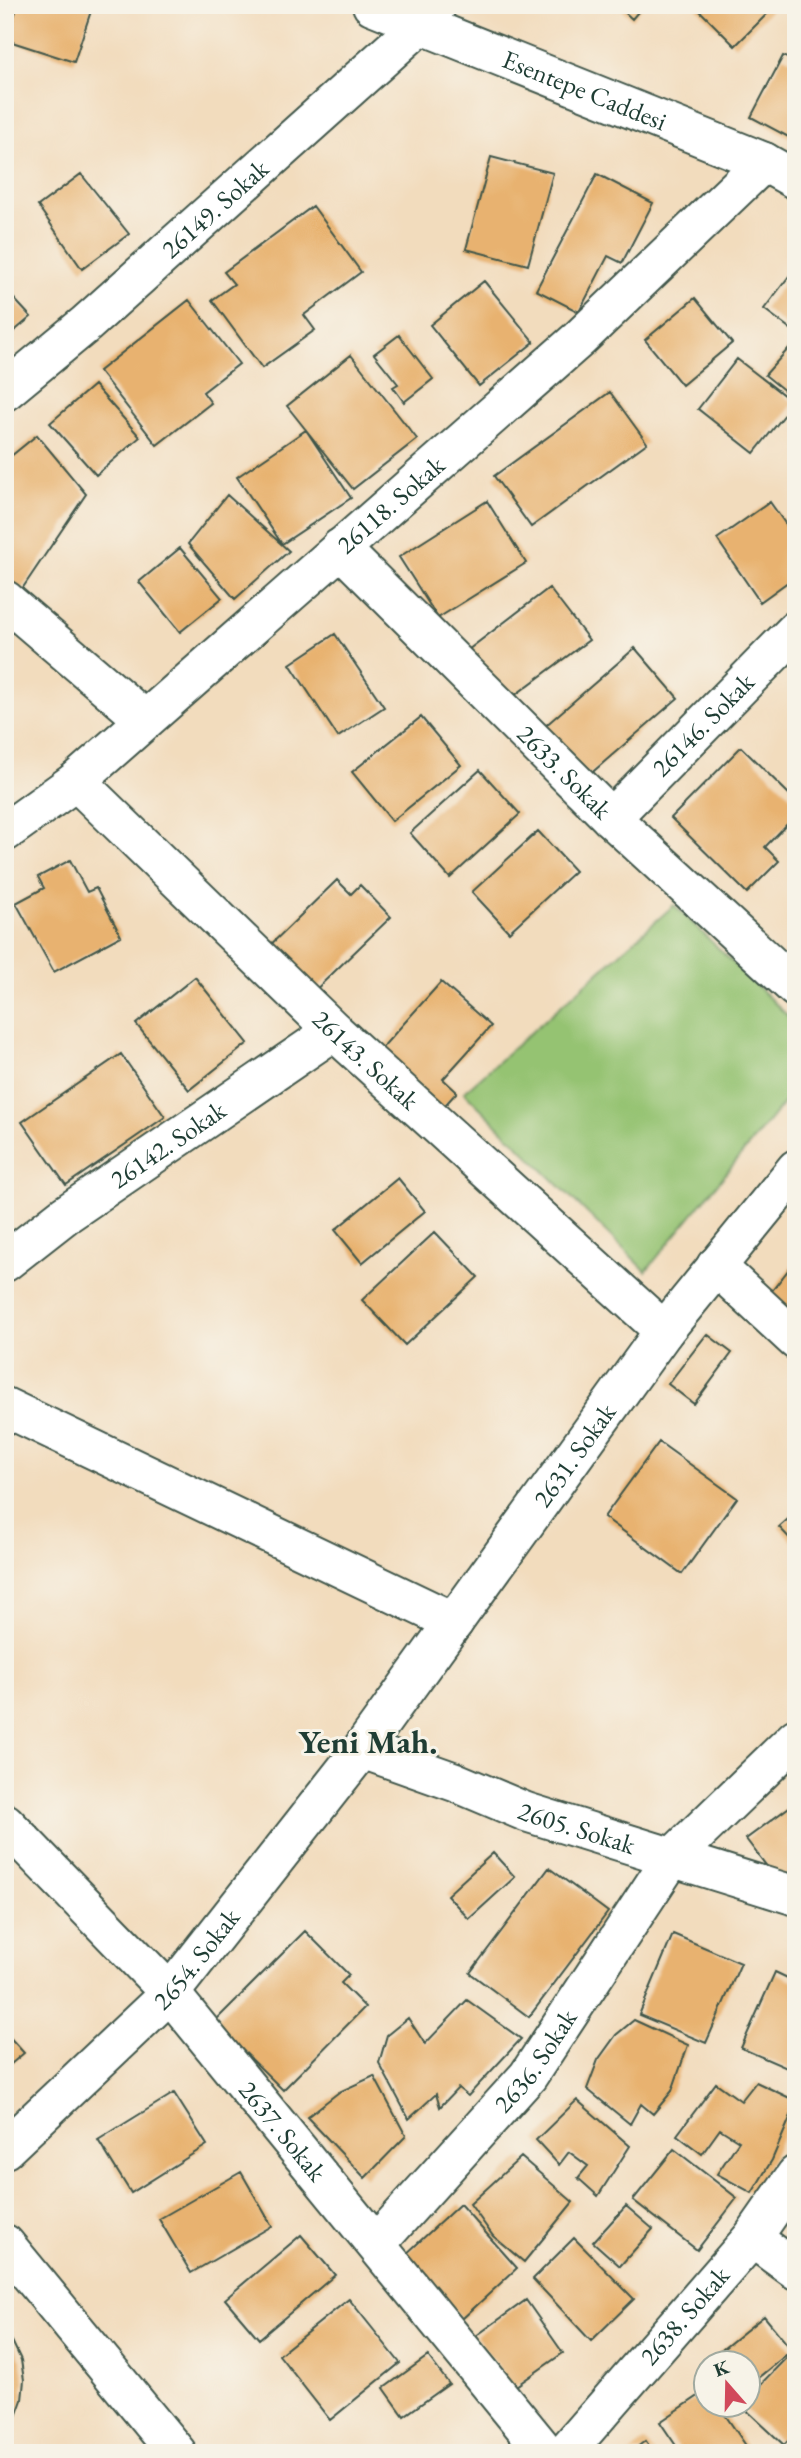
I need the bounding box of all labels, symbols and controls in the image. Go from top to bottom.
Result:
street label: Esentepe Caddesi [497,42,672,138]
street label: 26149. Sokak [154,151,276,266]
street label: 26118. Sokak [329,448,452,561]
street label: 26146. Sokak [644,665,762,784]
street label: 2633. Sokak [510,717,620,827]
street label: 26143. Sokak [305,1002,427,1118]
street label: 26142. Sokak [104,1093,233,1196]
street label: 2631. Sokak [525,1396,624,1514]
district label: Yeni Mah. [299,1720,437,1763]
street label: 2605. Sokak [513,1794,640,1862]
street label: 2654. Sokak [146,1901,248,2017]
street label: 2636. Sokak [486,2002,585,2120]
street label: 2637. Sokak [231,2073,335,2189]
street label: 2638. Sokak [632,2258,737,2372]
north arrow [692,2350,762,2420]
text: K [710,2354,733,2383]

